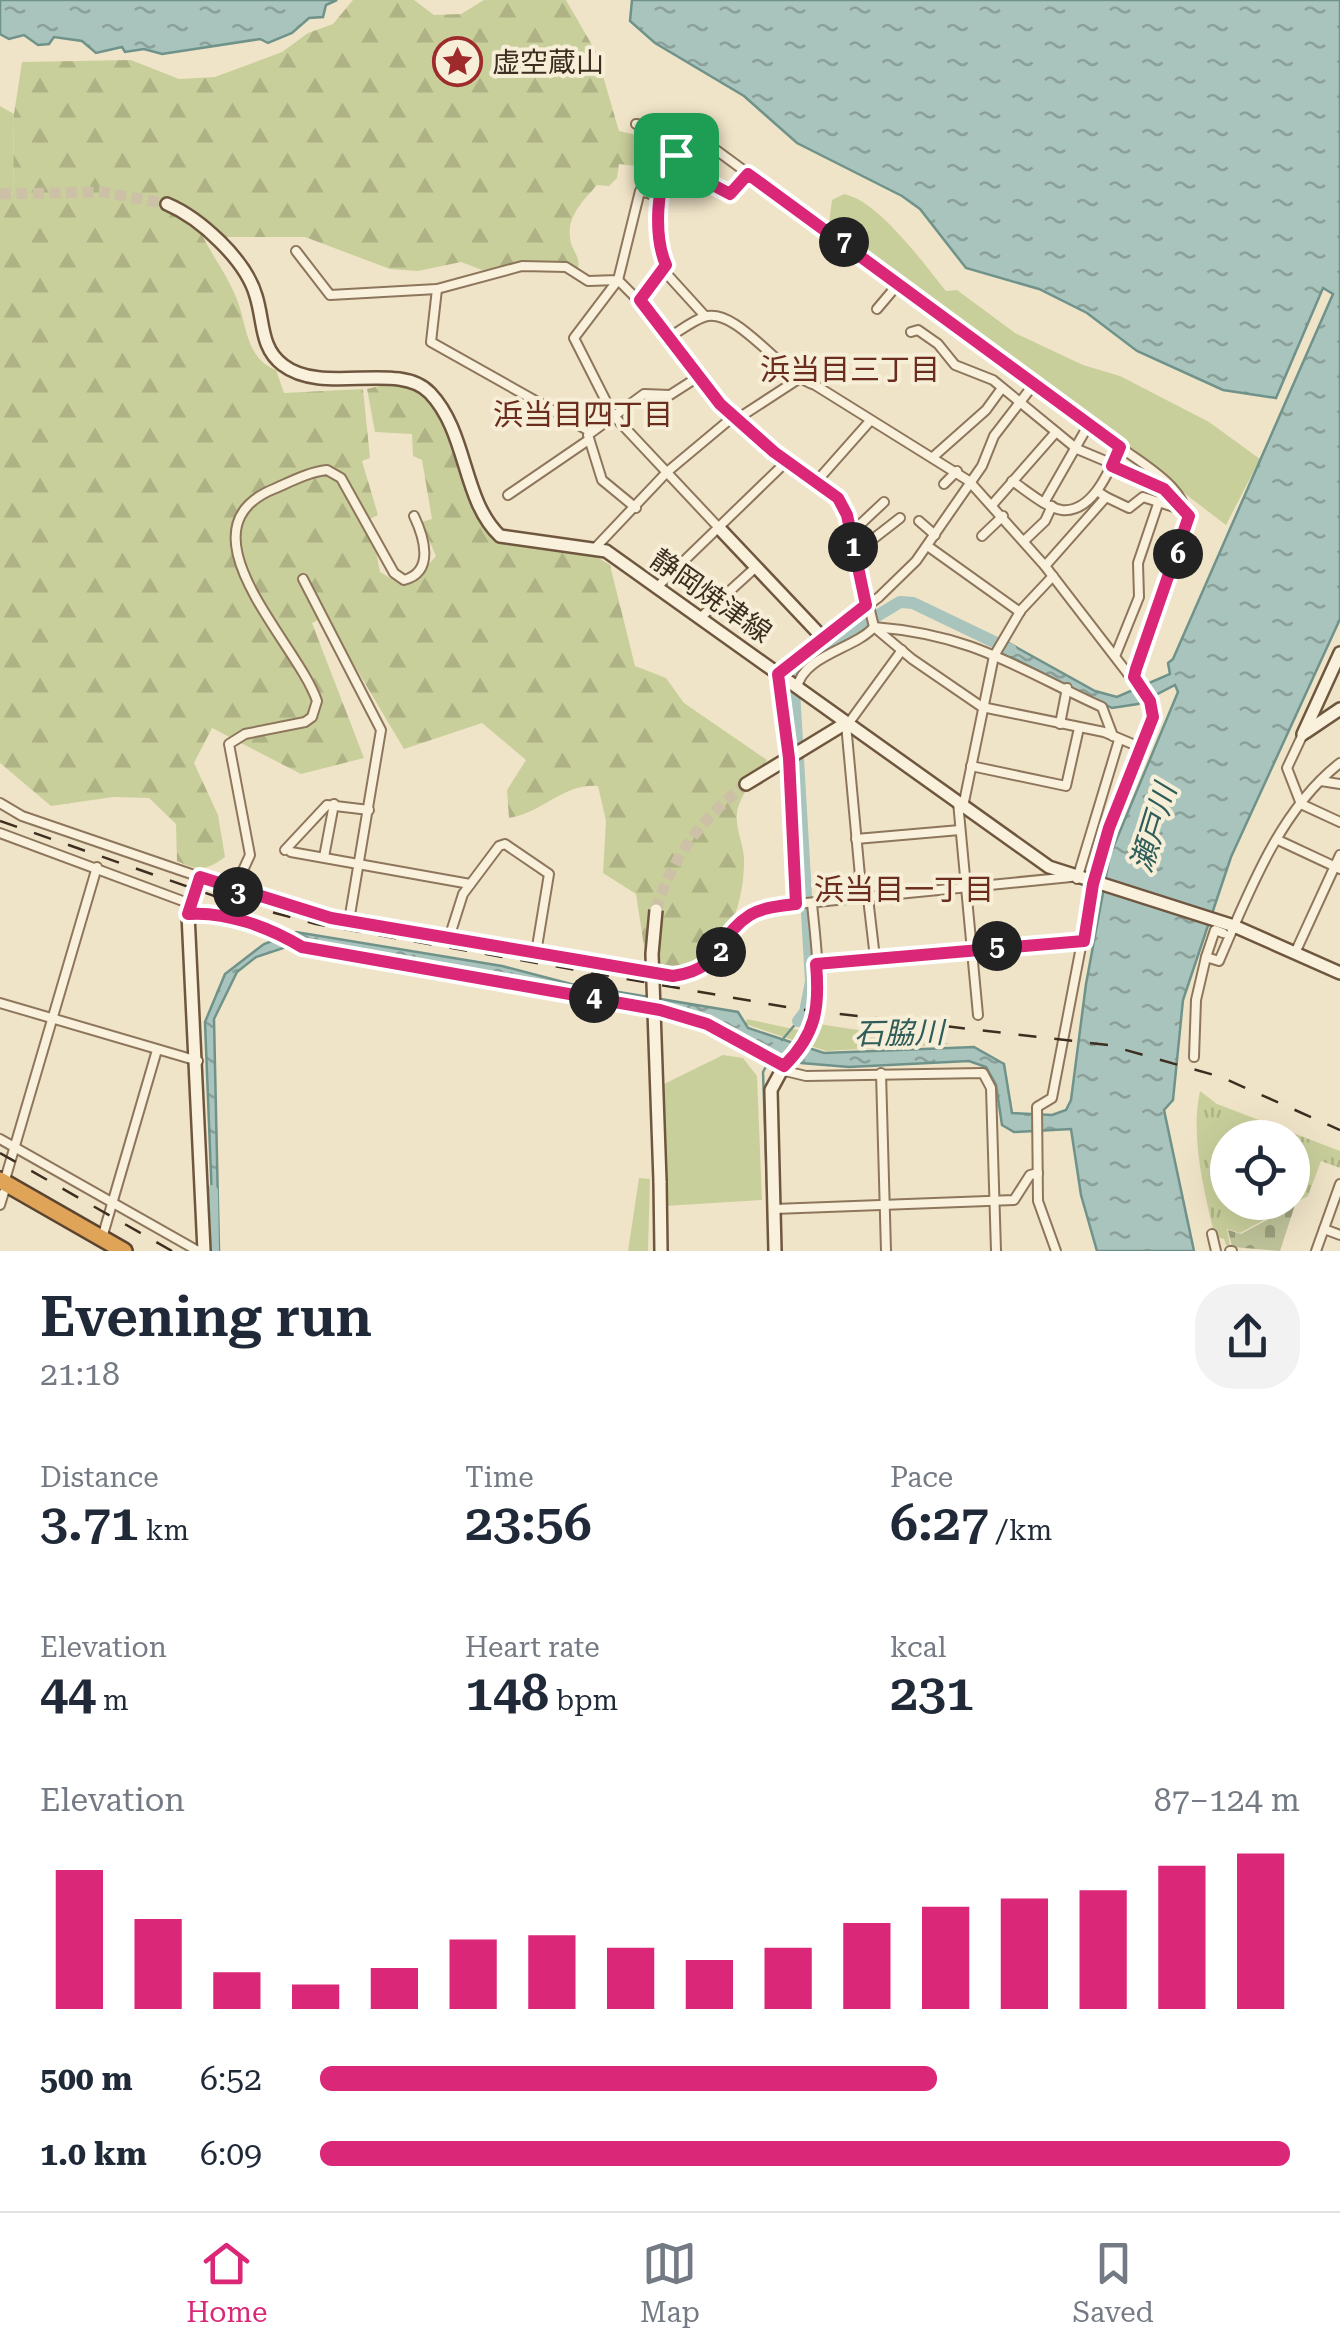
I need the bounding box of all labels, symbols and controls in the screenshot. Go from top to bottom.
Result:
place icon: 虚空蔵山 [431,36,483,88]
place label: 虚空蔵山 [492,46,604,79]
pin [634,113,719,198]
icon: arrive [649,128,704,183]
pin: 7 [819,217,869,267]
text: 7 [836,225,852,258]
district label: 浜当目三丁目 [760,352,940,387]
district label: 浜当目四丁目 [493,397,673,432]
pin: 1 [828,522,878,572]
pin: 6 [1153,529,1203,579]
text: 1 [845,530,861,563]
text: 6 [1170,537,1186,570]
street label: 静岡焼津線 [644,542,778,650]
water label: 瀬戸川 [1123,777,1184,876]
pin: 3 [213,867,263,917]
district label: 浜当目一丁目 [814,872,994,907]
text: 3 [230,875,246,908]
pin: 5 [972,921,1022,971]
pin: 2 [696,927,746,977]
text: 5 [989,929,1005,962]
text: 2 [713,935,729,968]
pin: 4 [569,973,619,1023]
text: 4 [586,981,602,1014]
water label: 石脇川 [854,1015,947,1051]
map controls [1210,1120,1310,1220]
button: locate [1210,1120,1310,1220]
button: share [1195,1284,1300,1389]
text: Evening run [40,1285,372,1349]
text: 21:18 [40,1355,120,1393]
text: Distance [40,1461,159,1494]
text: Time [465,1461,534,1494]
text: Pace [890,1461,953,1494]
text: 3.71 [40,1494,139,1552]
text: 23:56 [465,1494,592,1552]
text: 6:27 [890,1494,989,1552]
text: km [139,1514,189,1547]
text: /km [989,1514,1052,1547]
text: Elevation [40,1631,167,1664]
text: Heart rate [465,1631,600,1664]
text: kcal [890,1631,946,1664]
text: 44 [40,1664,96,1722]
text: 148 [465,1664,549,1722]
text: 231 [890,1664,974,1722]
text: m [96,1684,129,1717]
text: bpm [549,1684,618,1717]
text: Elevation [40,1781,185,1819]
text: 87–124 m [1154,1781,1300,1819]
text: 500 m [40,2060,133,2098]
text: 6:52 [200,2060,262,2098]
text: 1.0 km [40,2135,147,2173]
text: 6:09 [200,2135,262,2173]
tab: Home [186,2236,267,2329]
tab: Map [640,2236,700,2329]
tab: Saved [1073,2236,1154,2329]

